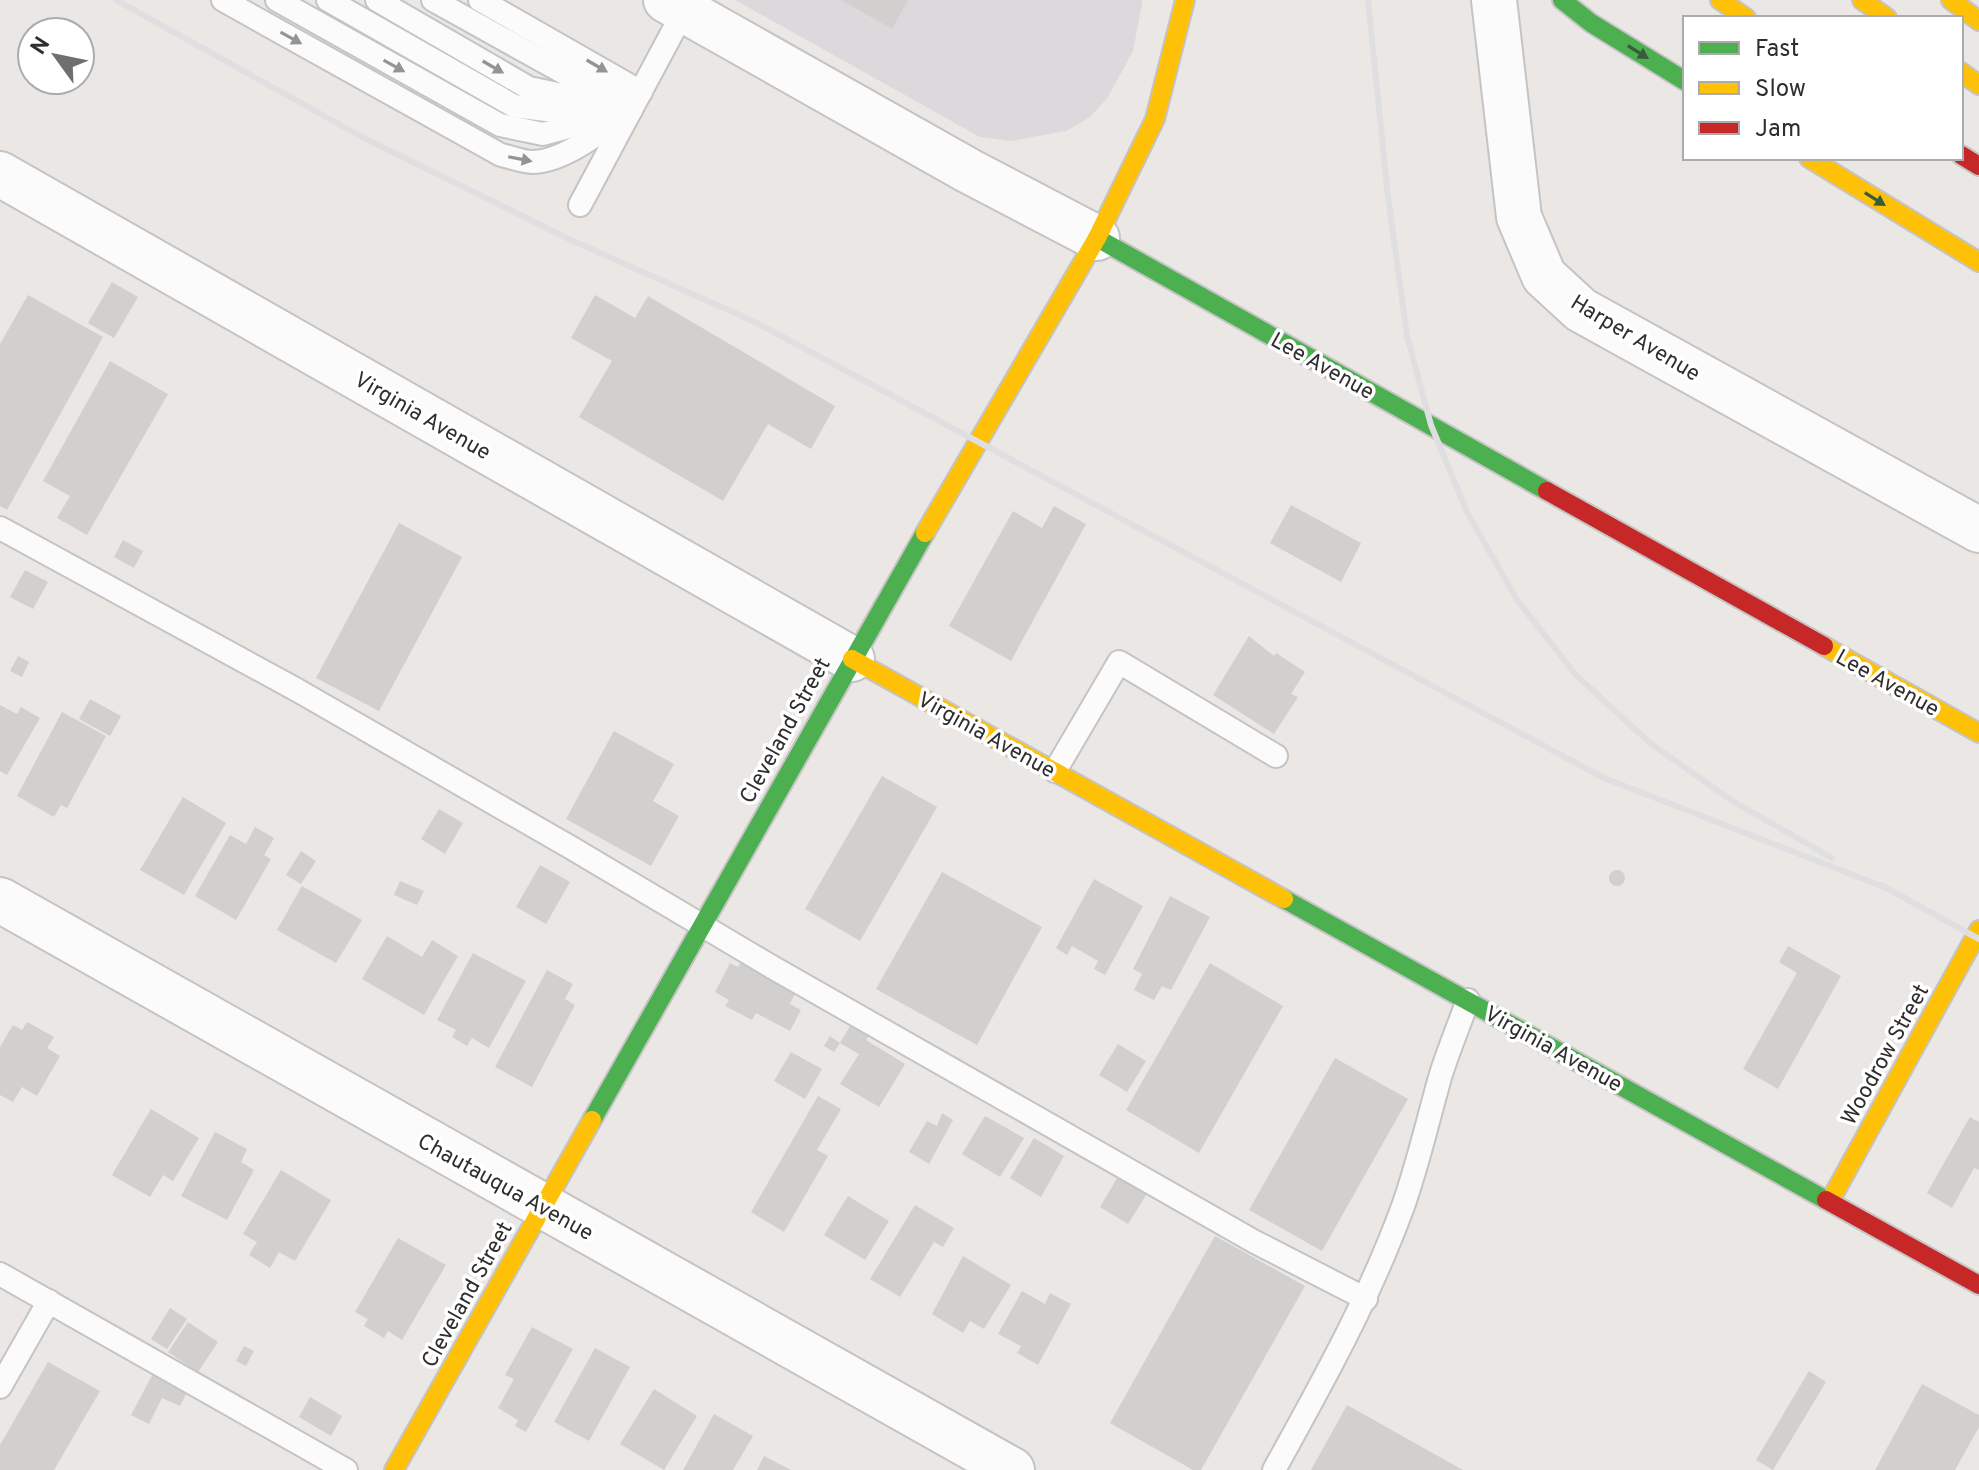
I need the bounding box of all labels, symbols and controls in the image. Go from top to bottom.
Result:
north arrow [16,16,96,96]
legend [1683,16,1963,160]
one-way arrow [280,31,303,45]
text: N [26,32,57,60]
text: Fast [1755,35,1799,65]
one-way arrow [1627,44,1649,58]
one-way arrow [382,59,405,72]
one-way arrow [585,59,608,73]
one-way arrow [482,60,504,74]
text: Slow [1755,75,1806,105]
text: Jam [1755,115,1801,145]
one-way arrow [508,153,533,166]
one-way arrow [1865,192,1886,207]
street label: Harper Avenue [1565,290,1704,388]
street label: Lee Avenue [1265,328,1378,407]
street label: Virginia Avenue [349,367,495,467]
street label: Lee Avenue [1830,645,1943,724]
street label: Cleveland Street [735,653,837,809]
street label: Virginia Avenue [912,687,1059,785]
street label: Woodrow Street [1836,980,1936,1131]
street label: Virginia Avenue [1479,1001,1626,1099]
street label: Chautauqua Avenue [412,1129,597,1248]
street label: Cleveland Street [417,1217,519,1373]

